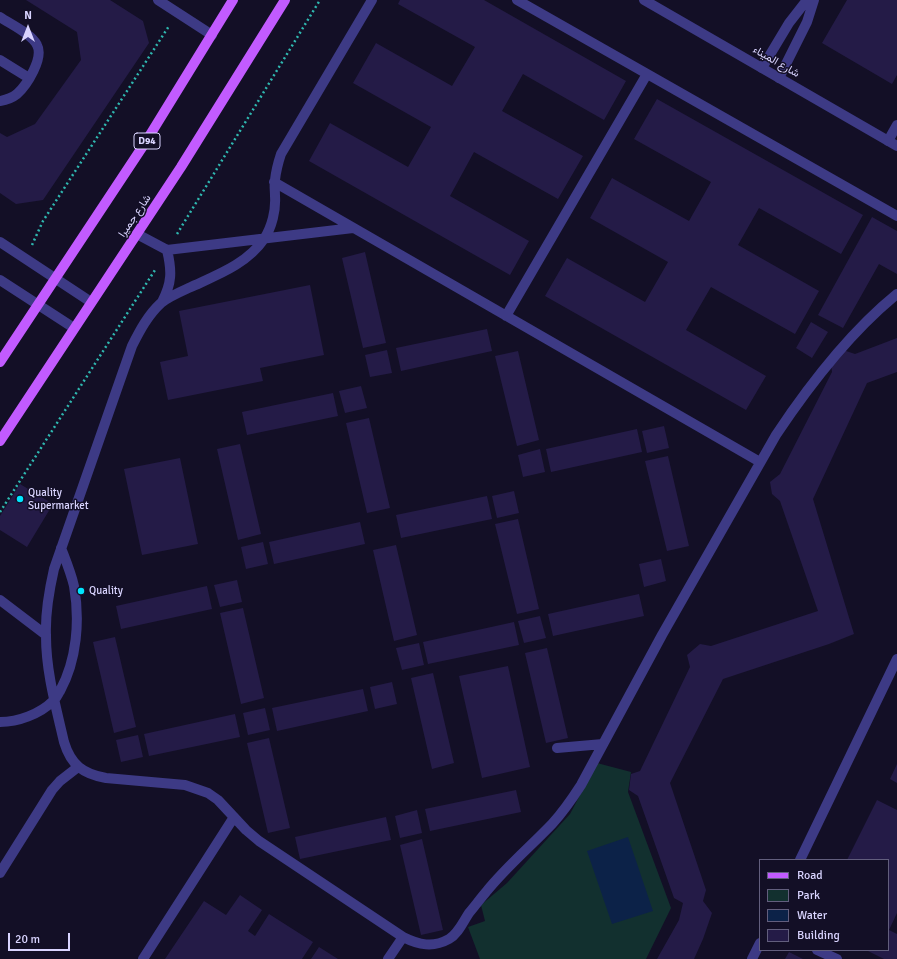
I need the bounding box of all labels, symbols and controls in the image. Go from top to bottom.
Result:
north arrow [8,8,48,48]
text: N [24,9,32,22]
street label: شارع الميناء [750,43,802,81]
road number: D94 [134,133,160,149]
street label: شارع جميرا [116,192,154,240]
place label: Quality Supermarket [28,486,89,512]
marker: Quality Supermarket [15,494,25,504]
place label: Quality [89,584,123,598]
marker: Quality [76,586,86,596]
legend [759,859,889,951]
text: Road [797,868,823,883]
text: Park [797,888,820,903]
text: Water [797,908,827,923]
scale bar [10,925,72,951]
text: Building [797,928,840,943]
text: 20 m [15,932,40,947]

